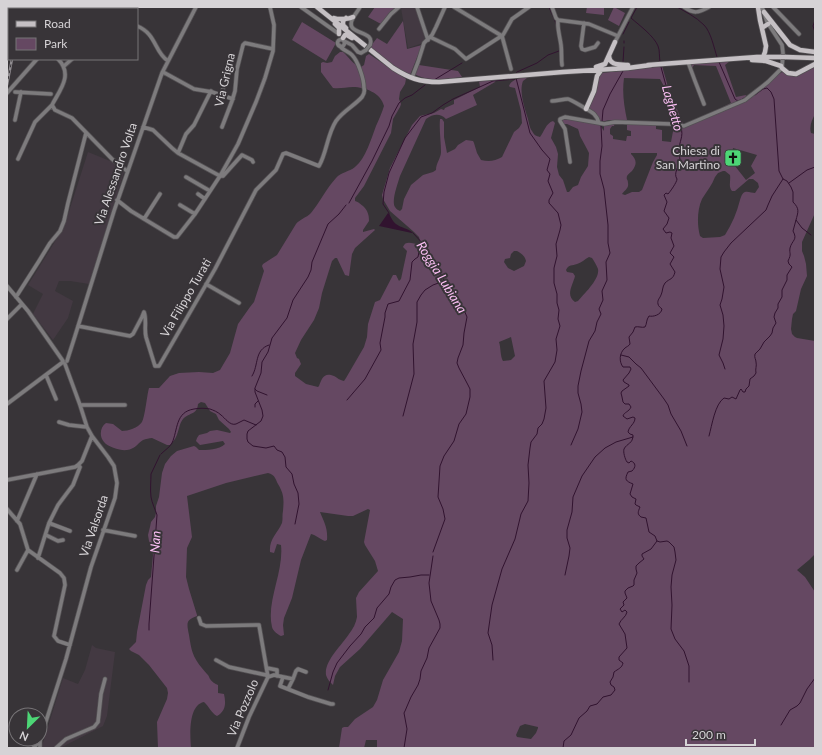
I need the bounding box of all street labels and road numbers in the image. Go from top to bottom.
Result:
street label: Via Grigna [211,51,238,108]
street label: Via Alessandro Volta [91,121,140,227]
street label: Via Filippo Turati [157,256,214,340]
street label: Via Valsorda [76,493,111,559]
street label: Via Pozzolo [224,677,261,739]

